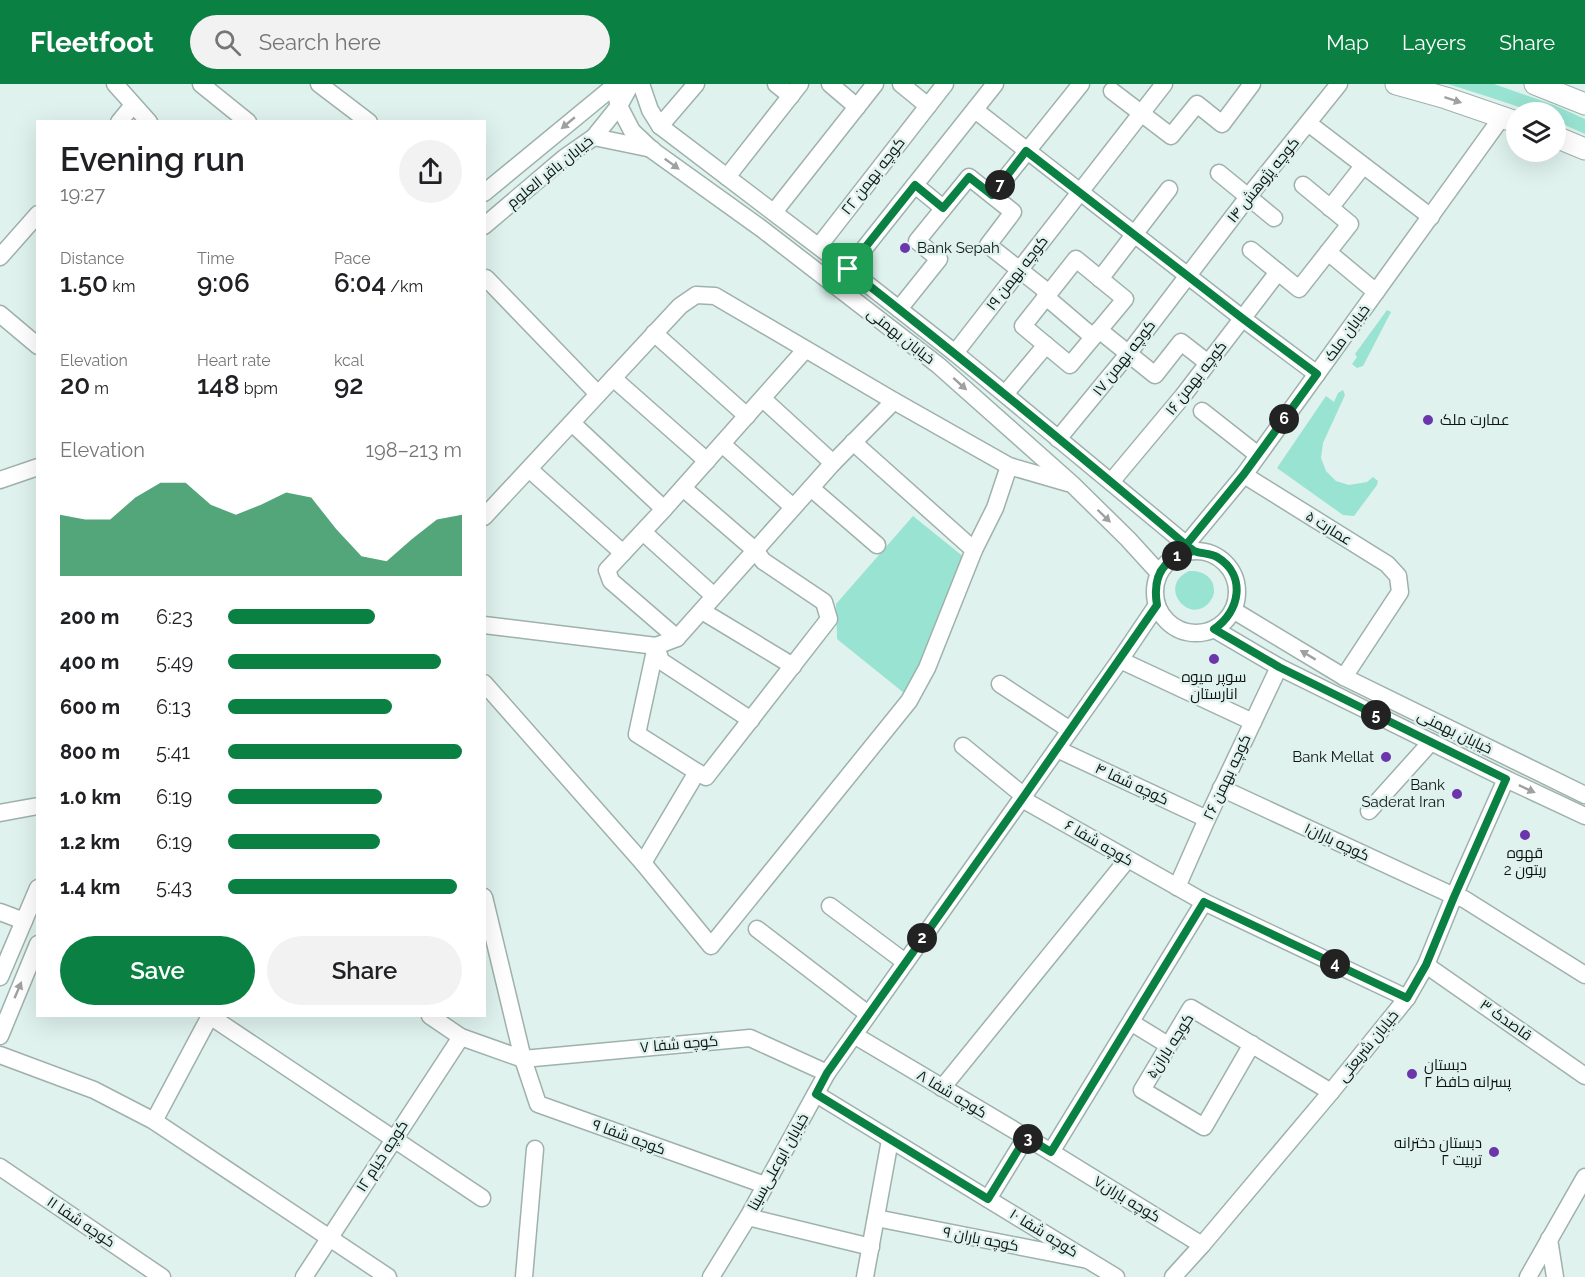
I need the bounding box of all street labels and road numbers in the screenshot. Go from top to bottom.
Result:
street label: خیابان باقر العلوم [503,132,597,213]
street label: کوچه بهمن ۲۲ [837,134,910,219]
street label: کوچه پژوهش ۱۴ [1223,134,1304,227]
street label: کوچه بهمن ۱۹ [982,232,1052,314]
street label: خیابان ملک [1320,301,1374,366]
street label: خیابان بهمنی [863,304,938,369]
street label: کوچه بهمن ۱۷ [1089,317,1160,400]
street label: کوچه بهمن ۱۶ [1162,337,1231,419]
street label: عمارت ۵ [1302,507,1356,549]
street label: خیابان بهمنی [1414,706,1495,759]
street label: کوچه بهمن ۲۶ [1199,731,1256,823]
street label: کوچه شفا ۴ [1092,759,1172,810]
street label: کوچه شفا ۶ [1061,816,1137,871]
street label: کوچه باران۱ [1301,819,1372,866]
street label: قاصدک ۳ [1476,996,1536,1044]
street label: خیابان شریعتی [1334,1006,1403,1086]
street label: کوچه باران۵ [1142,1010,1198,1082]
street label: کوچه شفا ۷ [639,1032,719,1057]
street label: کوچه شفا ۸ [913,1066,990,1123]
street label: خیابان ابوعلی‌سینا [744,1110,813,1214]
street label: کوچه شفا ۹ [589,1115,668,1160]
street label: کوچه خیام ۱۲ [352,1117,413,1196]
street label: کوچه باران۷ [1090,1172,1164,1227]
street label: کوچه شفا ۱۱ [43,1193,119,1252]
street label: کوچه شفا ۱۰ [1006,1205,1082,1262]
street label: کوچه باران ۹ [941,1223,1020,1256]

